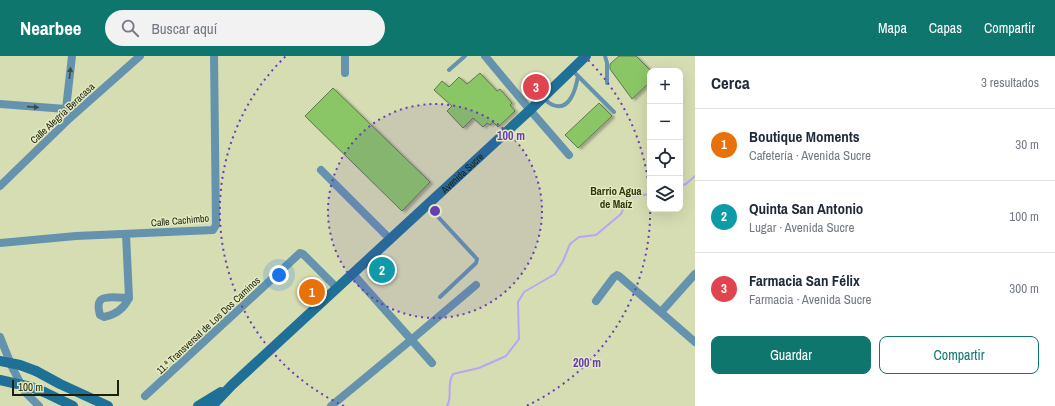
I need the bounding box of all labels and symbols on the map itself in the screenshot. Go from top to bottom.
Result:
one-way arrow [67,67,73,79]
pin: 3 [523,72,549,102]
street label: Calle Alegría Beracasa [27,80,98,147]
one-way arrow [27,103,39,110]
text: 100 m [497,128,525,144]
street label: Avenida Sucre [437,150,487,197]
district label: Barrio Agua de Maíz [590,184,642,211]
centre of rings [428,204,442,218]
street label: Calle Cachimbo [150,211,210,230]
pin: 2 [369,255,395,285]
your location [269,265,289,285]
street label: 11.ª Transversal de Los Dos Caminos [154,274,263,377]
pin: 1 [299,277,325,307]
text: 200 m [573,355,601,371]
scale bar [12,378,119,397]

